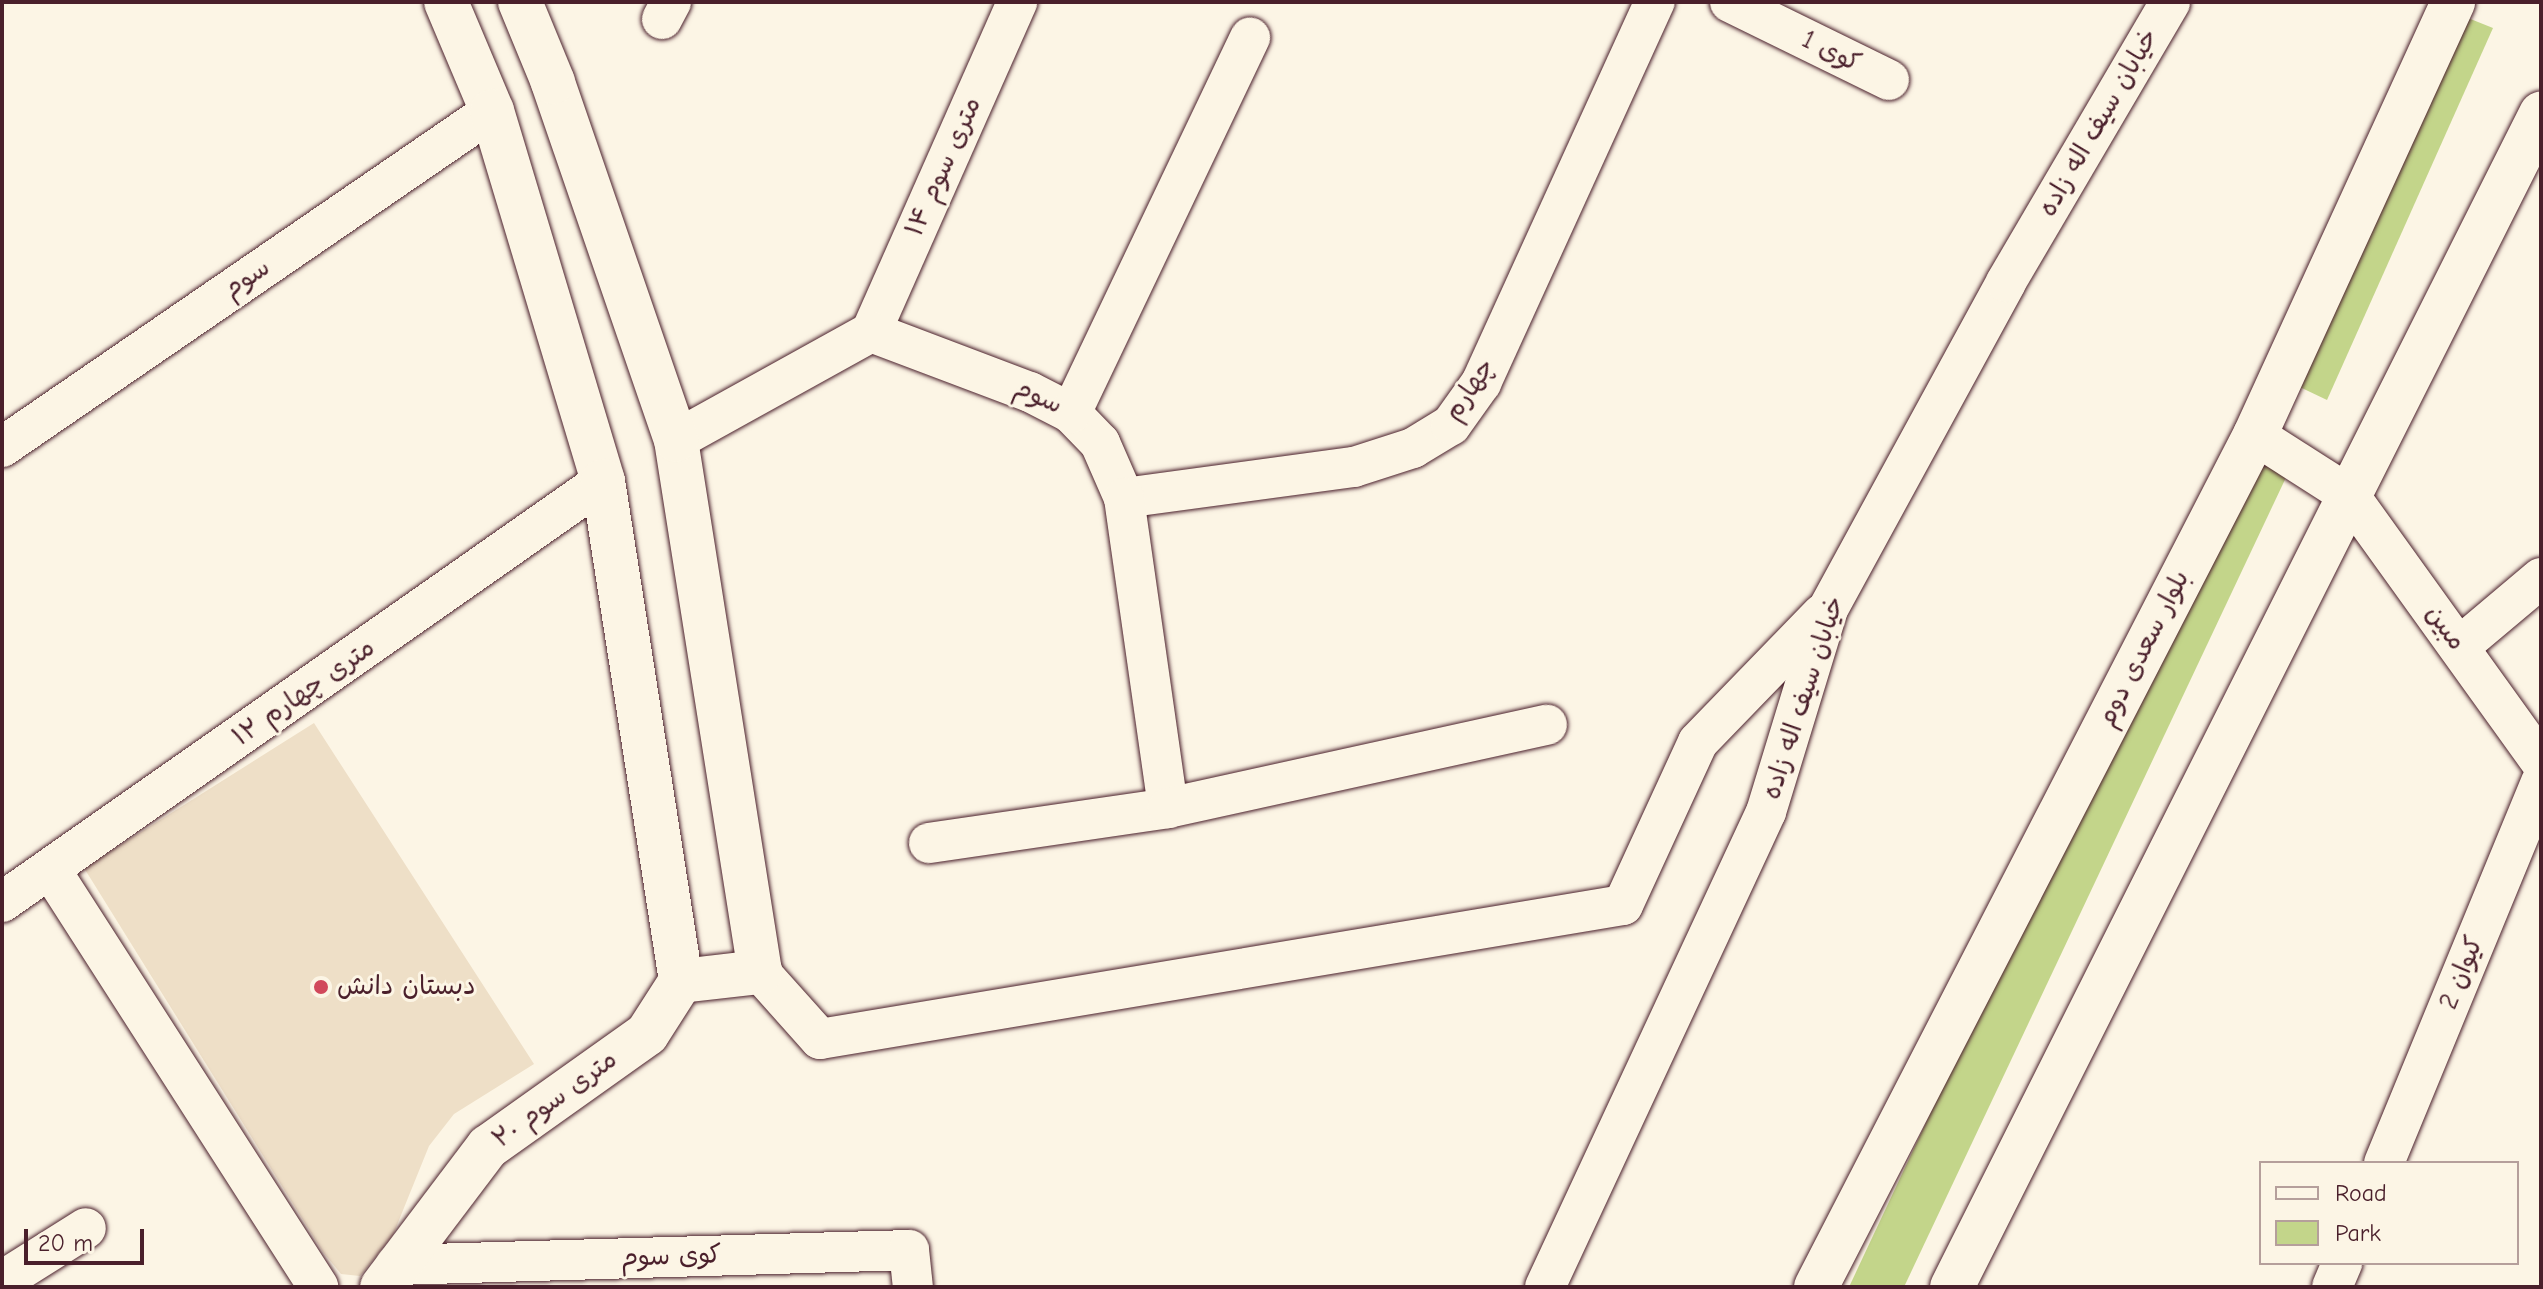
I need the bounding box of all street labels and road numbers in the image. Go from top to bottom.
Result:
street label: کوی 1 [1796,24,1866,80]
street label: خیابان سیف اله زاده [2033,24,2165,222]
street label: ۱۴ متری سوم [899,93,989,241]
street label: سوم [218,252,276,306]
street label: چهارم [1438,353,1502,427]
street label: سوم [1009,373,1067,421]
street label: بلوار سعدی دوم [2091,566,2197,732]
street label: خیابان سیف اله زاده [1756,593,1852,803]
street label: مبین [2418,599,2472,657]
street label: ۱۲ متری چهارم [227,632,381,754]
street label: کیوان 2 [2433,932,2491,1014]
street label: ۲۰ متری سوم [487,1044,623,1156]
street label: کوی سوم [620,1240,722,1274]

